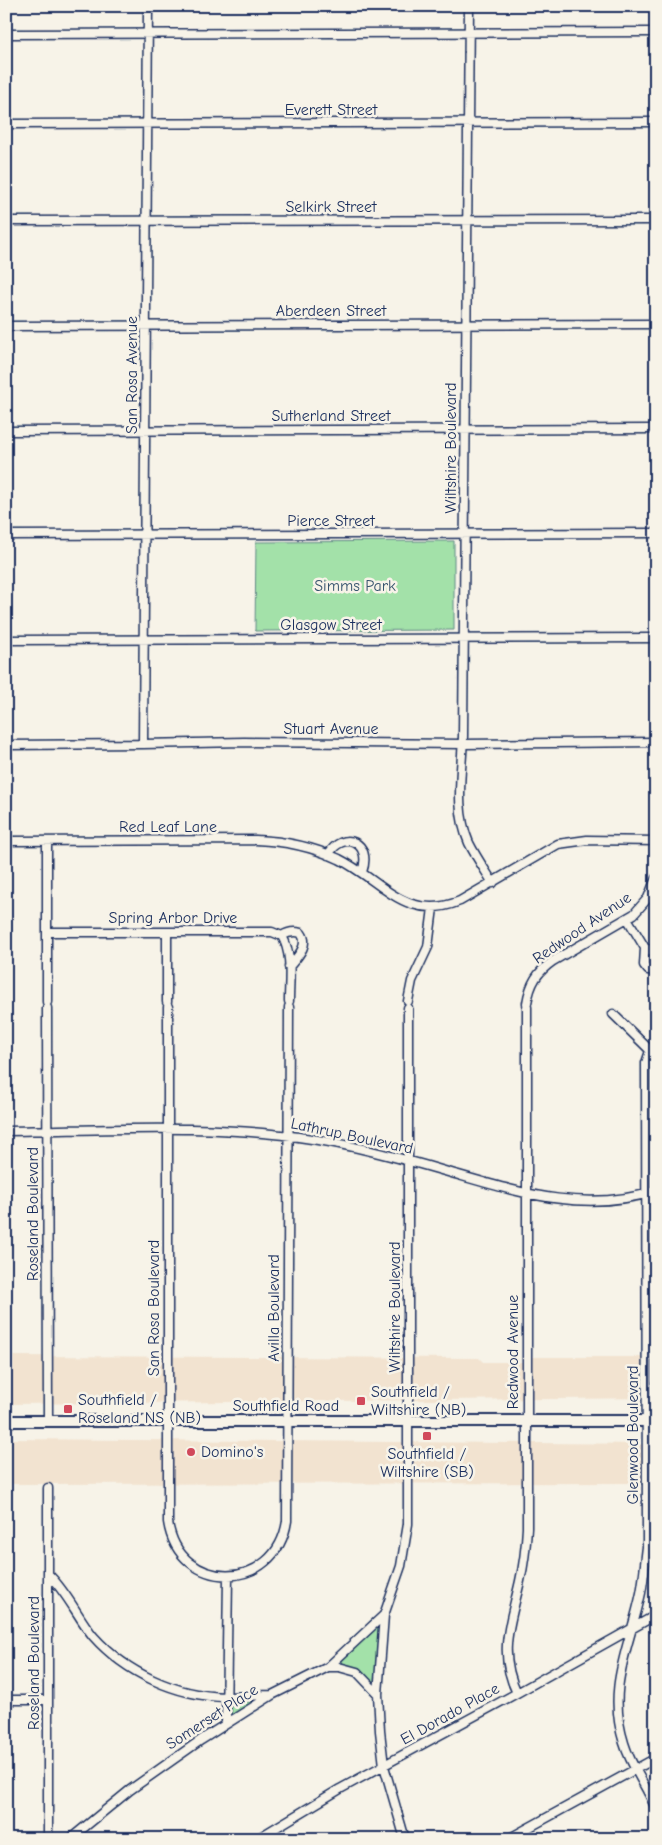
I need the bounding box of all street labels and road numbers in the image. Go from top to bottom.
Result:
street label: Everett Street [285,101,378,119]
street label: Selkirk Street [285,198,377,216]
street label: Aberdeen Street [276,302,387,320]
street label: San Rosa Avenue [123,316,141,434]
street label: Wiltshire Boulevard [442,383,460,513]
street label: Sutherland Street [271,407,391,425]
street label: Pierce Street [287,512,375,530]
street label: Glasgow Street [280,616,382,634]
street label: Stuart Avenue [284,720,378,738]
street label: Red Leaf Lane [119,818,217,836]
street label: Redwood Avenue [529,888,635,968]
street label: Spring Arbor Drive [109,909,237,927]
street label: Lathrup Boulevard [289,1114,415,1158]
street label: Roseland Boulevard [24,1147,42,1281]
street label: San Rosa Boulevard [145,1240,163,1376]
street label: Wiltshire Boulevard [386,1242,404,1372]
street label: Avilla Boulevard [265,1254,283,1362]
street label: Redwood Avenue [504,1295,522,1409]
street label: Glenwood Boulevard [624,1366,642,1504]
street label: Southfield Road [233,1397,339,1415]
street label: Roseland Boulevard [25,1596,43,1730]
street label: El Dorado Place [397,1679,503,1749]
street label: Somerset Place [163,1681,261,1753]

